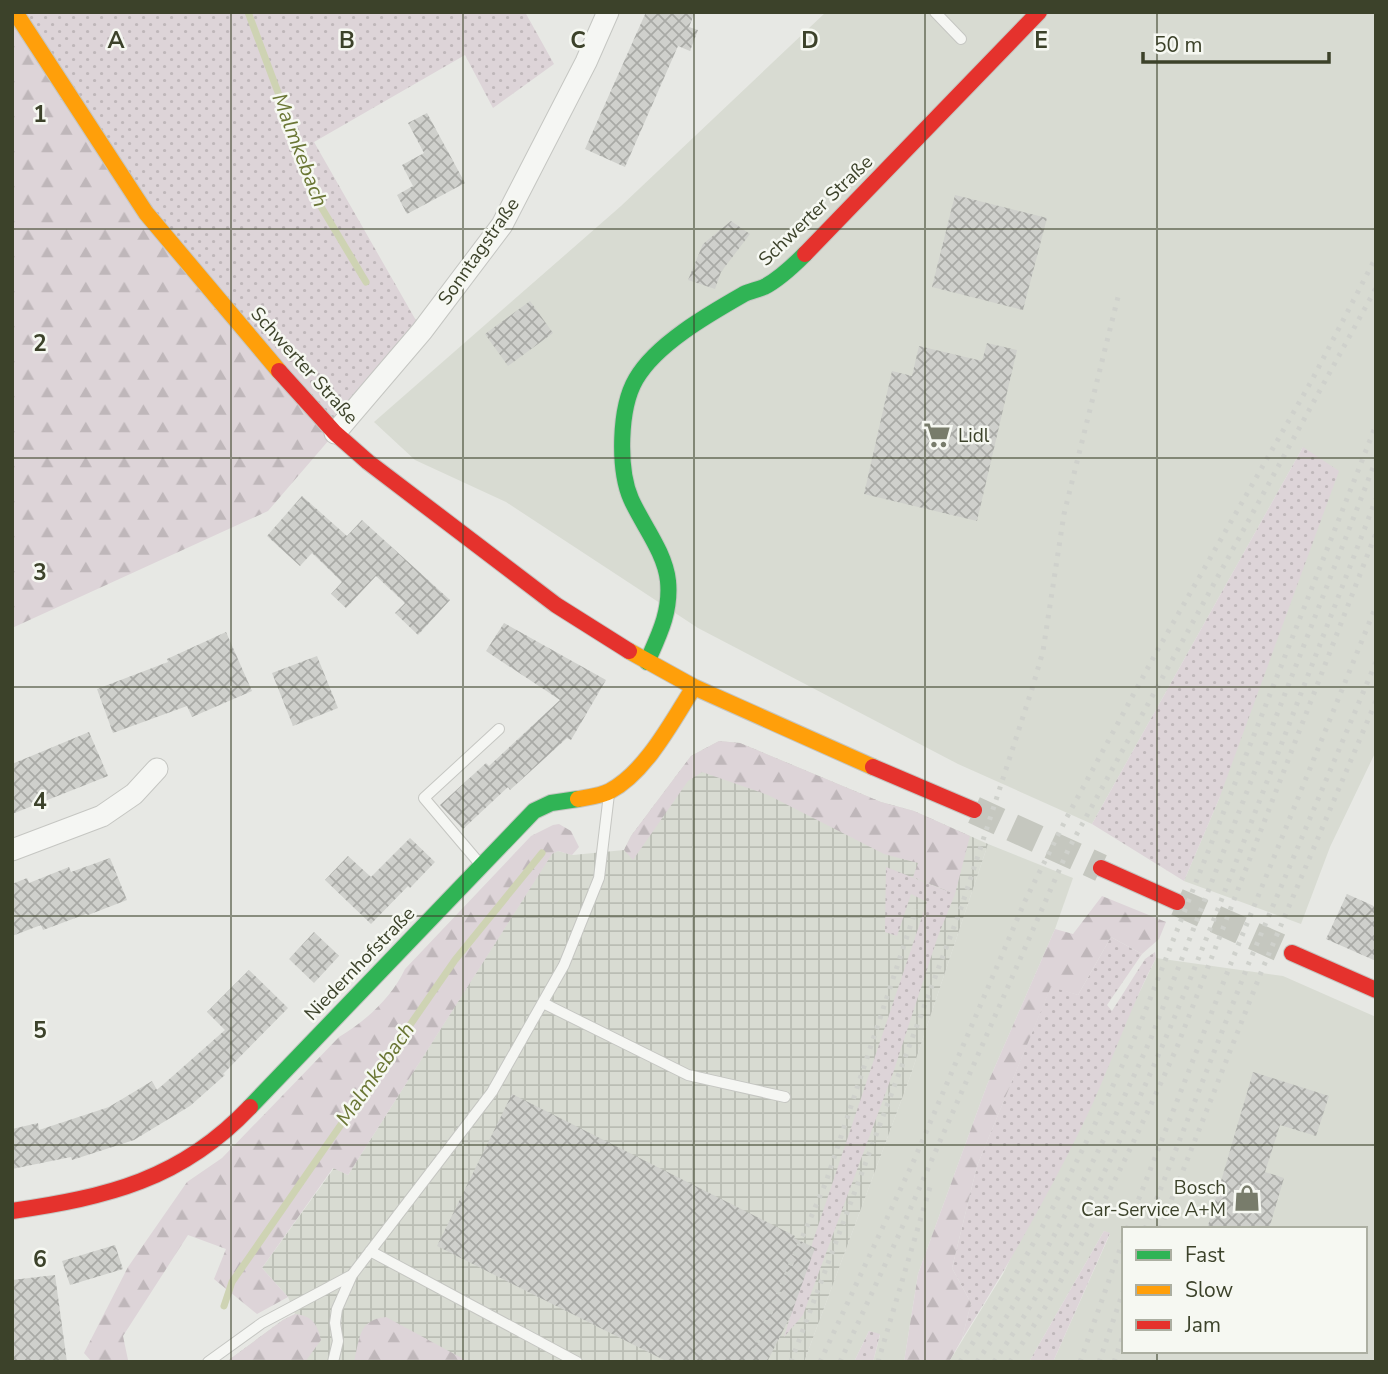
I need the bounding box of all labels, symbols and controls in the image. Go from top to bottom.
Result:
scale bar [1143,21,1328,65]
text: A [107,25,125,56]
text: B [339,25,355,56]
text: C [570,25,586,56]
text: D [801,25,819,56]
text: E [1034,25,1048,56]
text: 50 m [1154,31,1203,59]
water label: Malmkebach [265,89,335,211]
text: 1 [33,99,47,130]
street label: Schwerter Straße [753,149,879,272]
street label: Sonntagstraße [432,193,526,311]
street label: Schwerter Straße [245,301,364,430]
text: 2 [33,328,47,359]
supermarket icon: Lidl [922,420,952,450]
place label: Lidl [958,423,990,449]
text: 3 [33,557,47,588]
text: 4 [33,786,47,817]
street label: Niedernhofstraße [299,901,421,1026]
text: 5 [33,1015,47,1046]
water label: Malmkebach [329,1017,421,1131]
place label: Bosch Car-Service A+M [1081,1175,1226,1223]
shop icon: Bosch Car-Service A+M [1232,1183,1262,1213]
legend [1122,1227,1367,1353]
text: Fast [1185,1241,1225,1269]
text: 6 [33,1244,47,1275]
text: Slow [1185,1276,1234,1304]
text: Jam [1184,1311,1221,1339]

